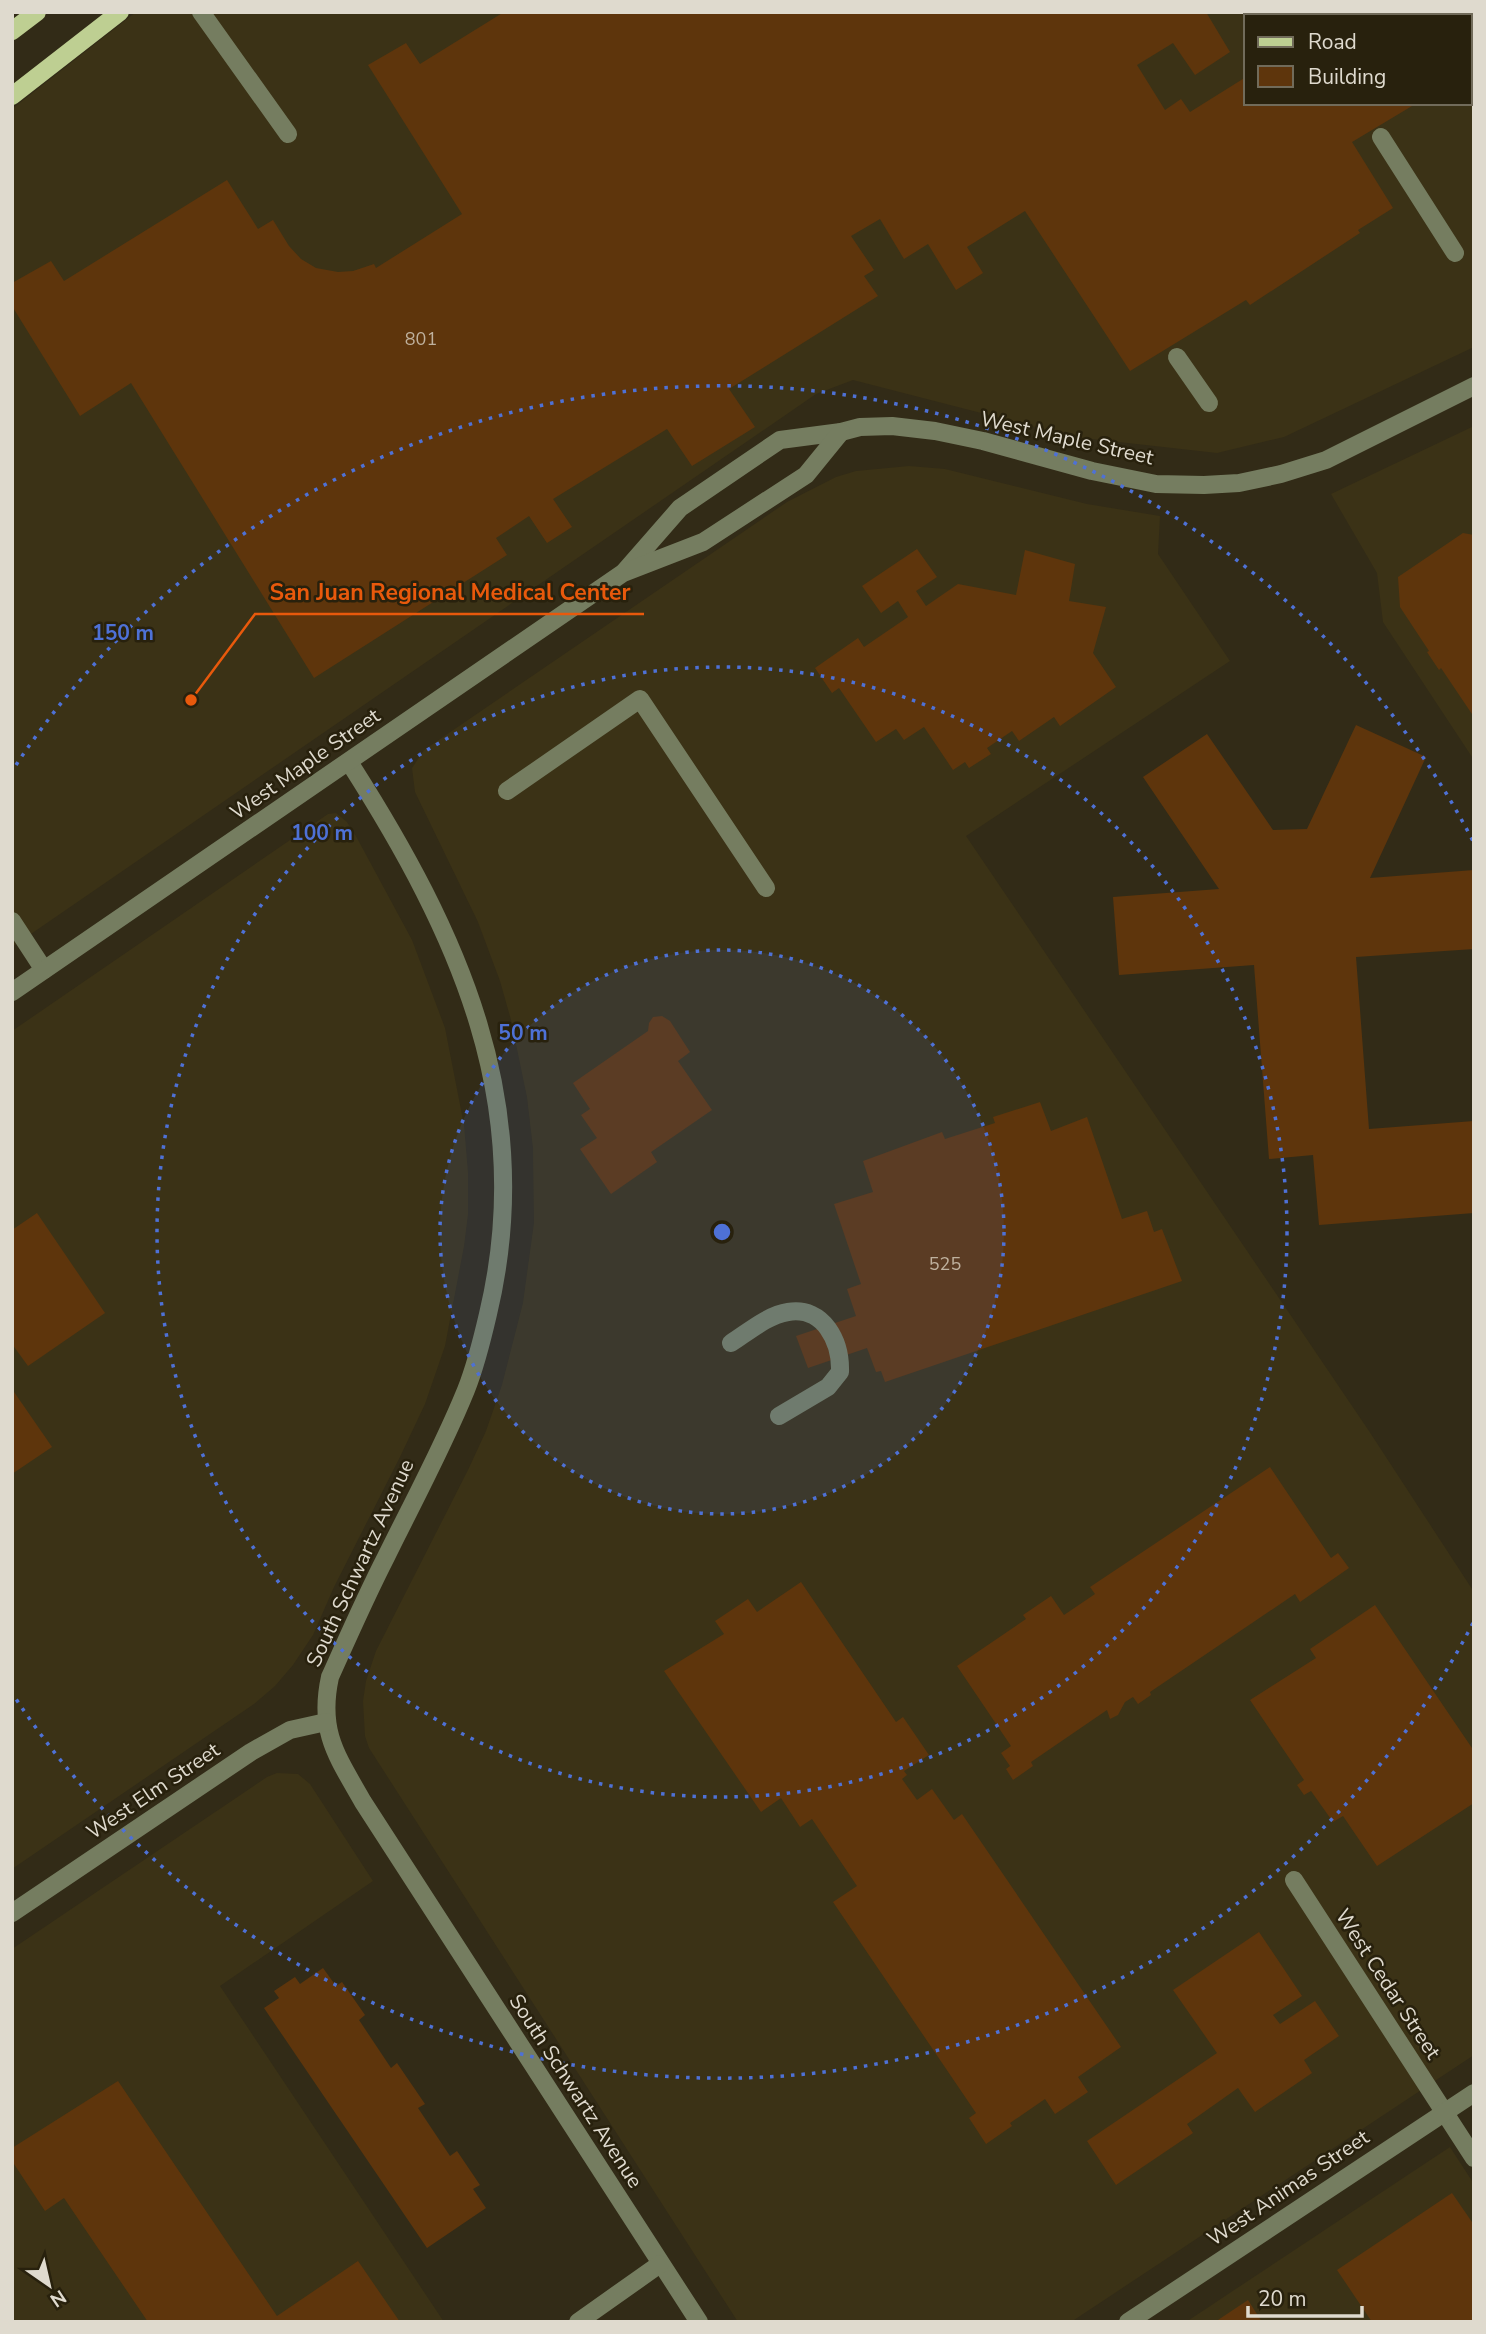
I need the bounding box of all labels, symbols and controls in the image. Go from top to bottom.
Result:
legend [1244,14,1472,105]
text: Road [1308,28,1357,56]
text: Building [1308,63,1386,91]
house number: 801 [405,327,437,351]
street label: West Maple Street [978,404,1157,472]
callout: San Juan Regional Medical Center [255,570,644,614]
text: San Juan Regional Medical Center [270,577,630,608]
text: 150 m [92,619,154,647]
street label: West Maple Street [224,701,386,826]
text: 100 m [291,819,353,847]
text: 50 m [498,1019,548,1047]
centre of rings [710,1220,734,1244]
house number: 525 [929,1252,961,1276]
street label: South Schwartz Avenue [300,1455,420,1671]
street label: West Elm Street [81,1736,226,1846]
street label: West Cedar Street [1329,1903,1447,2065]
street label: South Schwartz Avenue [503,1989,649,2193]
street label: West Animas Street [1201,2123,1375,2253]
north arrow [14,2250,84,2320]
scale bar [1248,2274,1362,2318]
text: N [45,2284,71,2313]
text: 20 m [1258,2285,1307,2313]

